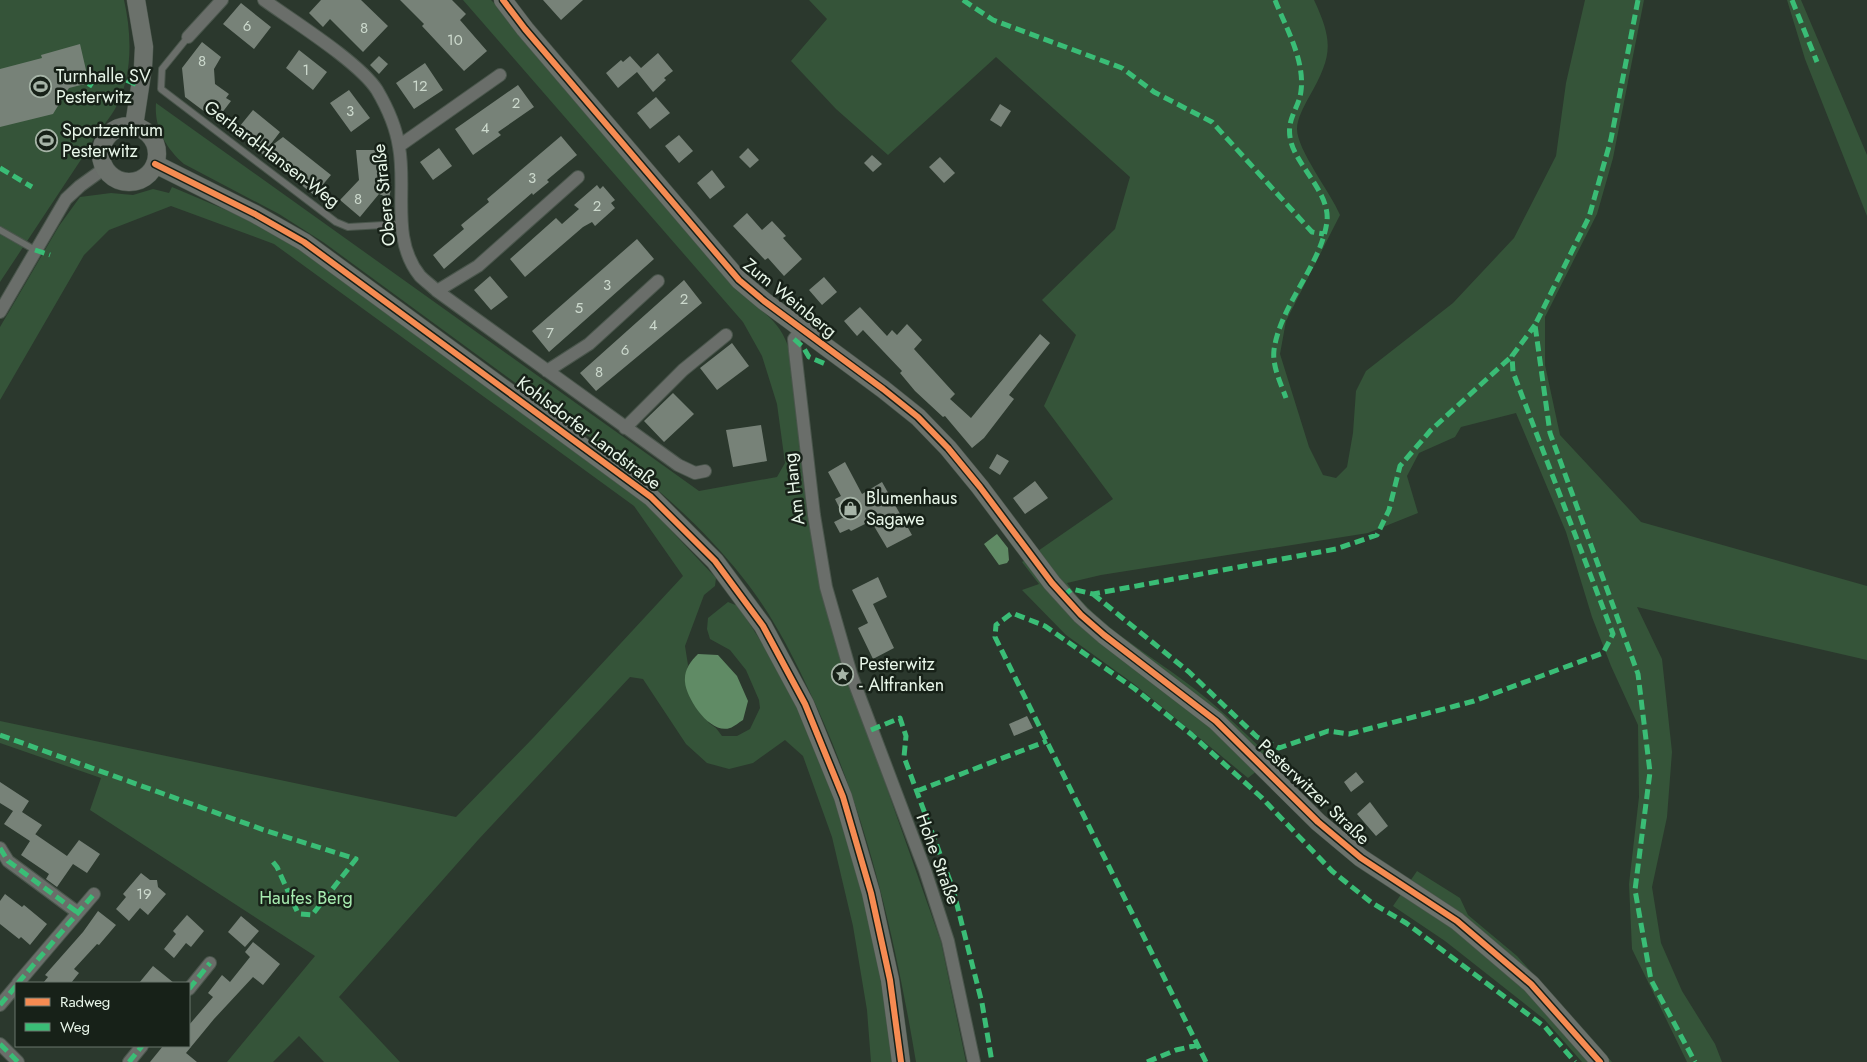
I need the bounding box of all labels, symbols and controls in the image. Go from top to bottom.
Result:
house number: 6 [243,15,251,37]
house number: 8 [360,17,368,39]
house number: 10 [447,29,463,51]
house number: 8 [198,50,206,72]
house number: 1 [303,59,309,81]
place label: Turnhalle SV Pesterwitz [56,63,151,110]
sports icon: Turnhalle SV Pesterwitz [28,74,52,98]
house number: 12 [412,75,428,97]
house number: 2 [512,92,520,114]
street label: Gerhard-Hansen-Weg [199,94,345,214]
house number: 3 [346,100,354,122]
place label: Sportzentrum Pesterwitz [62,117,163,164]
house number: 4 [481,117,490,139]
sports icon: Sportzentrum Pesterwitz [34,128,58,152]
street label: Obere Straße [366,143,402,247]
house number: 3 [528,167,536,189]
house number: 8 [354,188,362,210]
house number: 2 [593,195,601,217]
street label: Zum Weinberg [738,252,842,344]
house number: 3 [603,274,611,296]
house number: 2 [680,288,688,310]
house number: 5 [575,297,583,319]
house number: 4 [649,314,658,336]
house number: 7 [546,322,554,344]
house number: 6 [621,339,629,361]
house number: 8 [595,361,603,383]
street label: Kohlsdorfer Landstraße [511,370,667,496]
street label: Am Hang [777,451,811,527]
place label: Blumenhaus Sagawe [866,485,957,532]
shop icon: Blumenhaus Sagawe [838,496,862,520]
place label: Pesterwitz - Altfranken [859,651,944,698]
place icon: Pesterwitz - Altfranken [831,662,855,686]
street label: Pesterwitzer Straße [1252,733,1376,851]
street label: Hohe Straße [909,810,967,908]
house number: 19 [136,883,152,905]
park label: Haufes Berg [259,885,353,911]
legend [15,982,190,1047]
text: Radweg [60,991,110,1013]
text: Weg [60,1016,90,1038]

